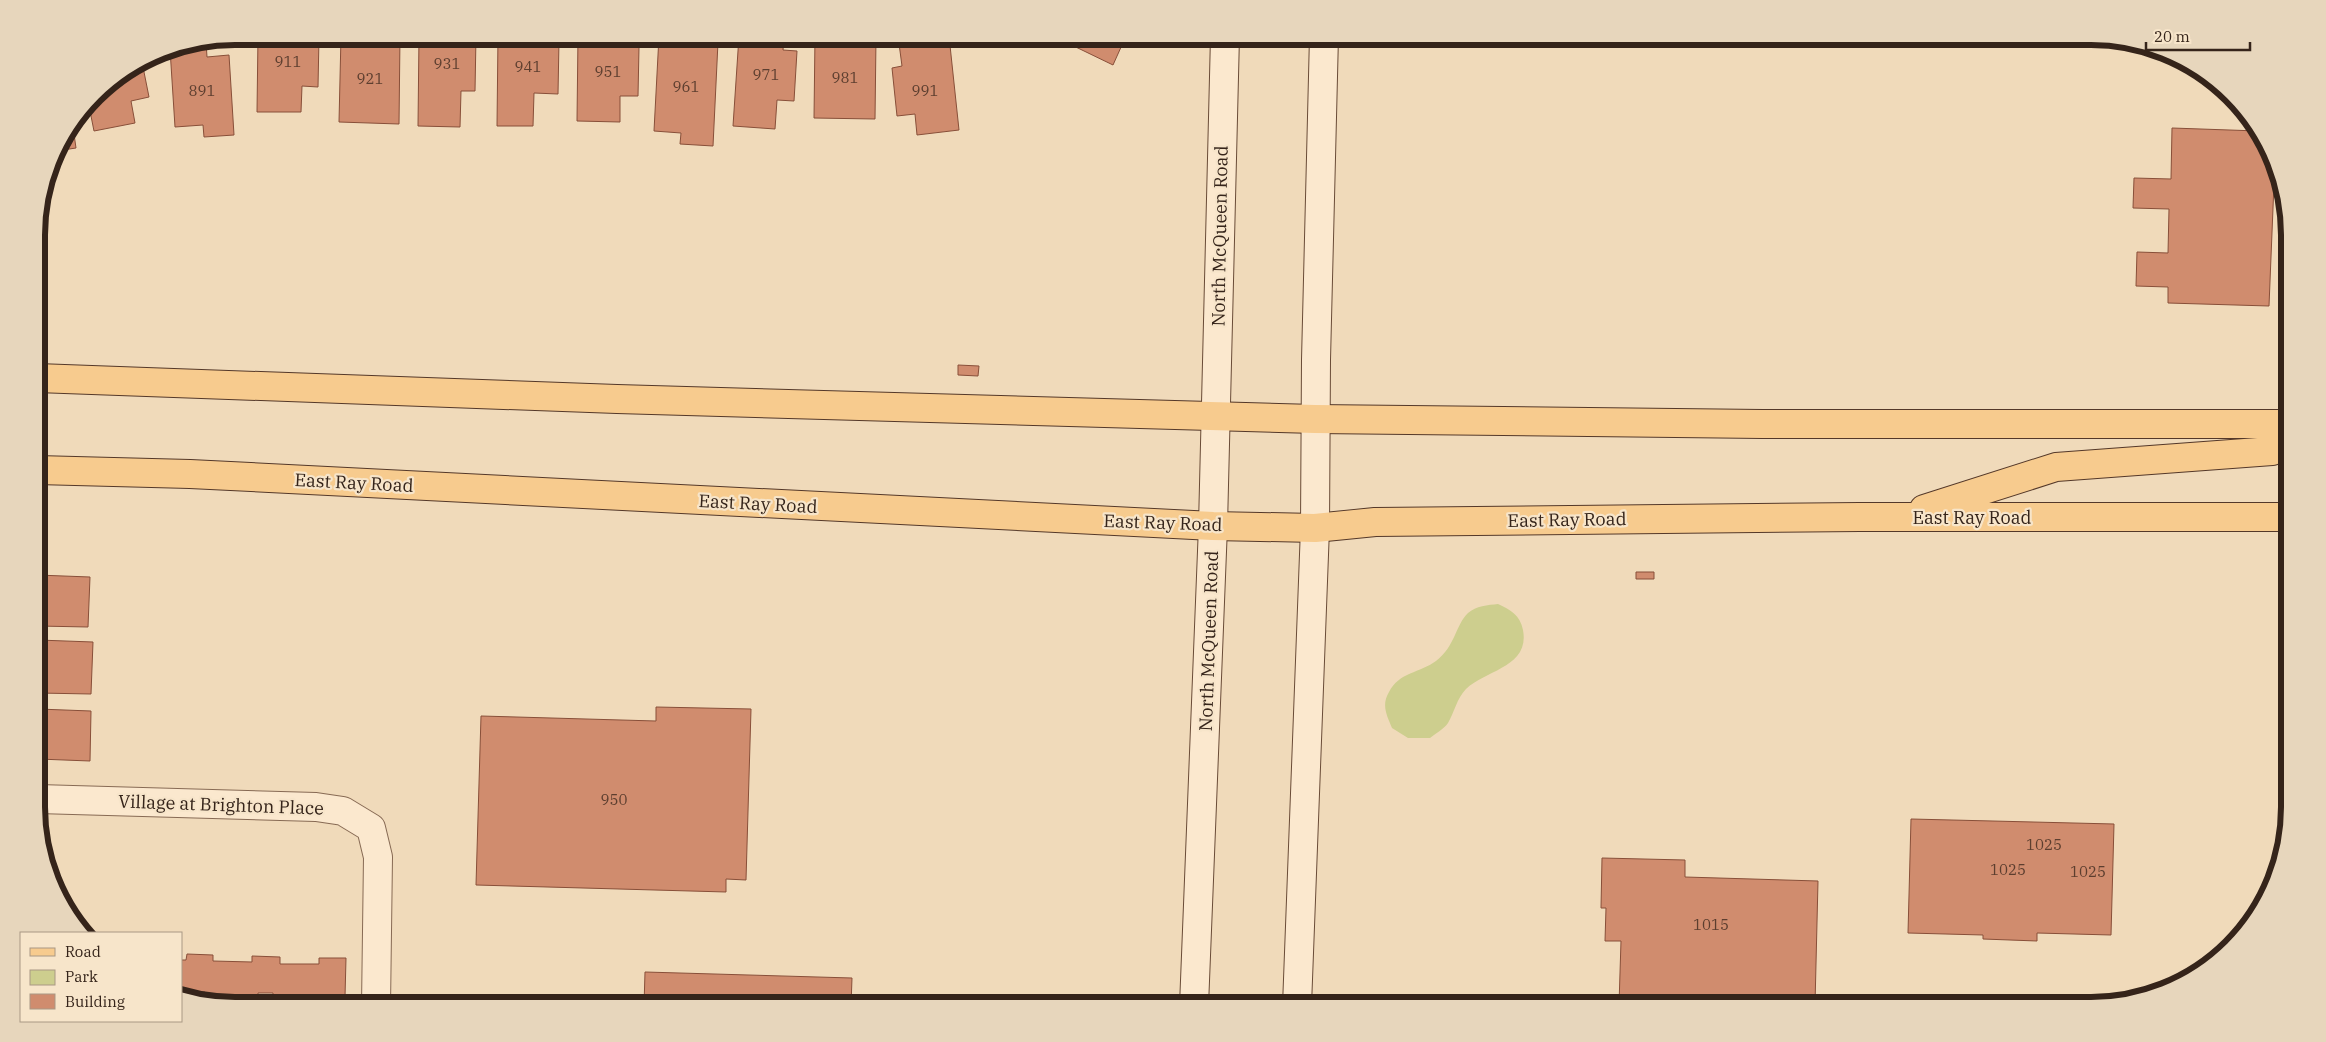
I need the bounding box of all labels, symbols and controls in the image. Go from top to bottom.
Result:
scale bar [2146,20,2250,52]
text: 20 m [2154,27,2190,46]
house number: 911 [274,52,302,71]
house number: 931 [433,54,461,73]
house number: 941 [514,57,542,76]
house number: 951 [594,62,622,81]
house number: 971 [752,65,780,84]
house number: 981 [831,68,859,87]
house number: 921 [356,69,384,88]
house number: 961 [672,77,700,96]
house number: 891 [188,81,216,100]
house number: 991 [911,81,939,100]
street label: North McQueen Road [1206,145,1233,327]
street label: East Ray Road [294,468,414,497]
street label: East Ray Road [698,489,818,518]
street label: East Ray Road [1912,506,2032,529]
street label: East Ray Road [1507,507,1627,532]
street label: East Ray Road [1103,509,1223,536]
street label: North McQueen Road [1194,550,1223,732]
street label: Village at Brighton Place [118,789,324,820]
house number: 950 [600,790,628,809]
house number: 1025 [2026,835,2062,854]
house number: 1025 [1990,860,2026,879]
house number: 1025 [2070,862,2106,881]
house number: 1015 [1693,915,1729,934]
legend [20,932,182,1022]
text: Road [65,942,101,961]
text: Park [65,967,98,986]
text: Building [65,992,125,1011]

